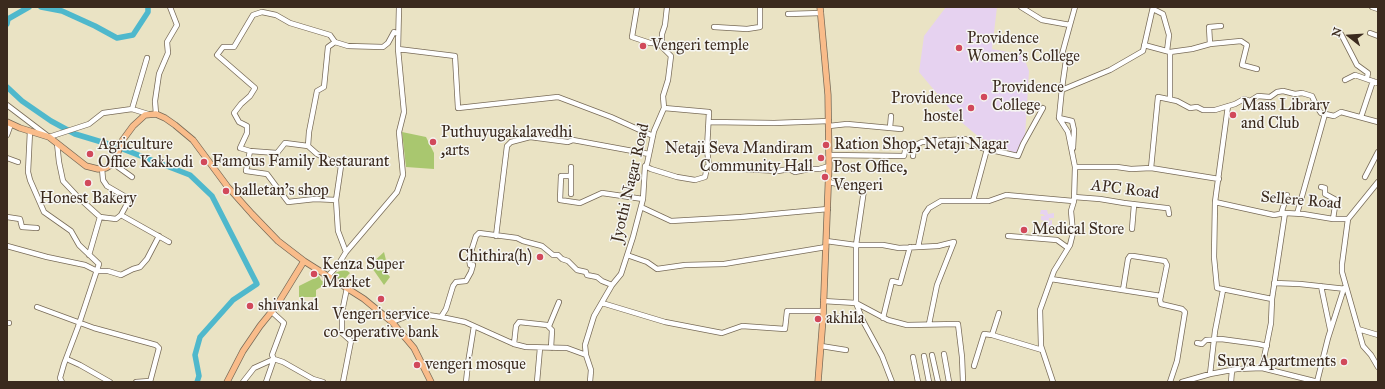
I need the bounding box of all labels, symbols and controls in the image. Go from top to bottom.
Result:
north arrow [1329,16,1369,56]
text: N [1329,26,1345,39]
place label: Providence Women's College [967,29,1080,67]
place label: Vengeri temple [651,36,749,56]
marker: Vengeri temple [638,41,648,51]
marker: Providence Women's College [954,43,964,53]
place label: Providence College [992,78,1064,116]
place label: Providence hostel [891,89,963,127]
marker: Providence College [979,92,989,102]
place label: Mass Library and Club [1241,96,1329,134]
marker: Providence hostel [966,103,976,113]
marker: Mass Library and Club [1228,110,1238,120]
street label: Jyothi Nagar Road [608,122,654,244]
place label: Puthuyugakalavedhi ,arts [441,123,572,161]
place label: Agriculture Office Kakkodi [98,135,193,173]
place label: Ration Shop, Netaji Nagar [834,135,1008,155]
marker: Puthuyugakalavedhi ,arts [428,137,438,147]
place label: Netaji Seva Mandiram Community Hall [665,139,813,177]
marker: Ration Shop, Netaji Nagar [821,140,831,150]
marker: Agriculture Office Kakkodi [85,149,95,159]
place label: Famous Family Restaurant [212,152,390,172]
marker: Netaji Seva Mandiram Community Hall [816,153,826,163]
marker: Famous Family Restaurant [199,157,209,167]
place label: Post Office, Vengeri [833,158,907,196]
marker: Post Office, Vengeri [820,172,830,182]
street label: APC Road [1090,176,1160,204]
marker: Honest Bakery [83,178,93,188]
place label: balletan's shop [234,181,329,201]
marker: balletan's shop [221,186,231,196]
street label: Sellere Road [1260,188,1342,214]
place label: Honest Bakery [40,189,136,209]
place label: Medical Store [1032,220,1124,240]
marker: Medical Store [1019,225,1029,235]
place label: Chithira(h) [458,247,532,267]
marker: Chithira(h) [535,252,545,262]
place label: Kenza Super Market [322,255,404,293]
marker: Kenza Super Market [309,269,319,279]
marker: Vengeri service co-operative bank [376,294,386,304]
place label: shivankal [258,296,319,316]
marker: shivankal [245,301,255,311]
place label: Vengeri service co-operative bank [323,305,439,343]
place label: akhila [826,309,865,329]
marker: akhila [813,314,823,324]
place label: Surya Apartments [1217,352,1336,372]
place label: vengeri mosque [425,355,526,375]
marker: Surya Apartments [1339,357,1349,367]
marker: vengeri mosque [412,360,422,370]

